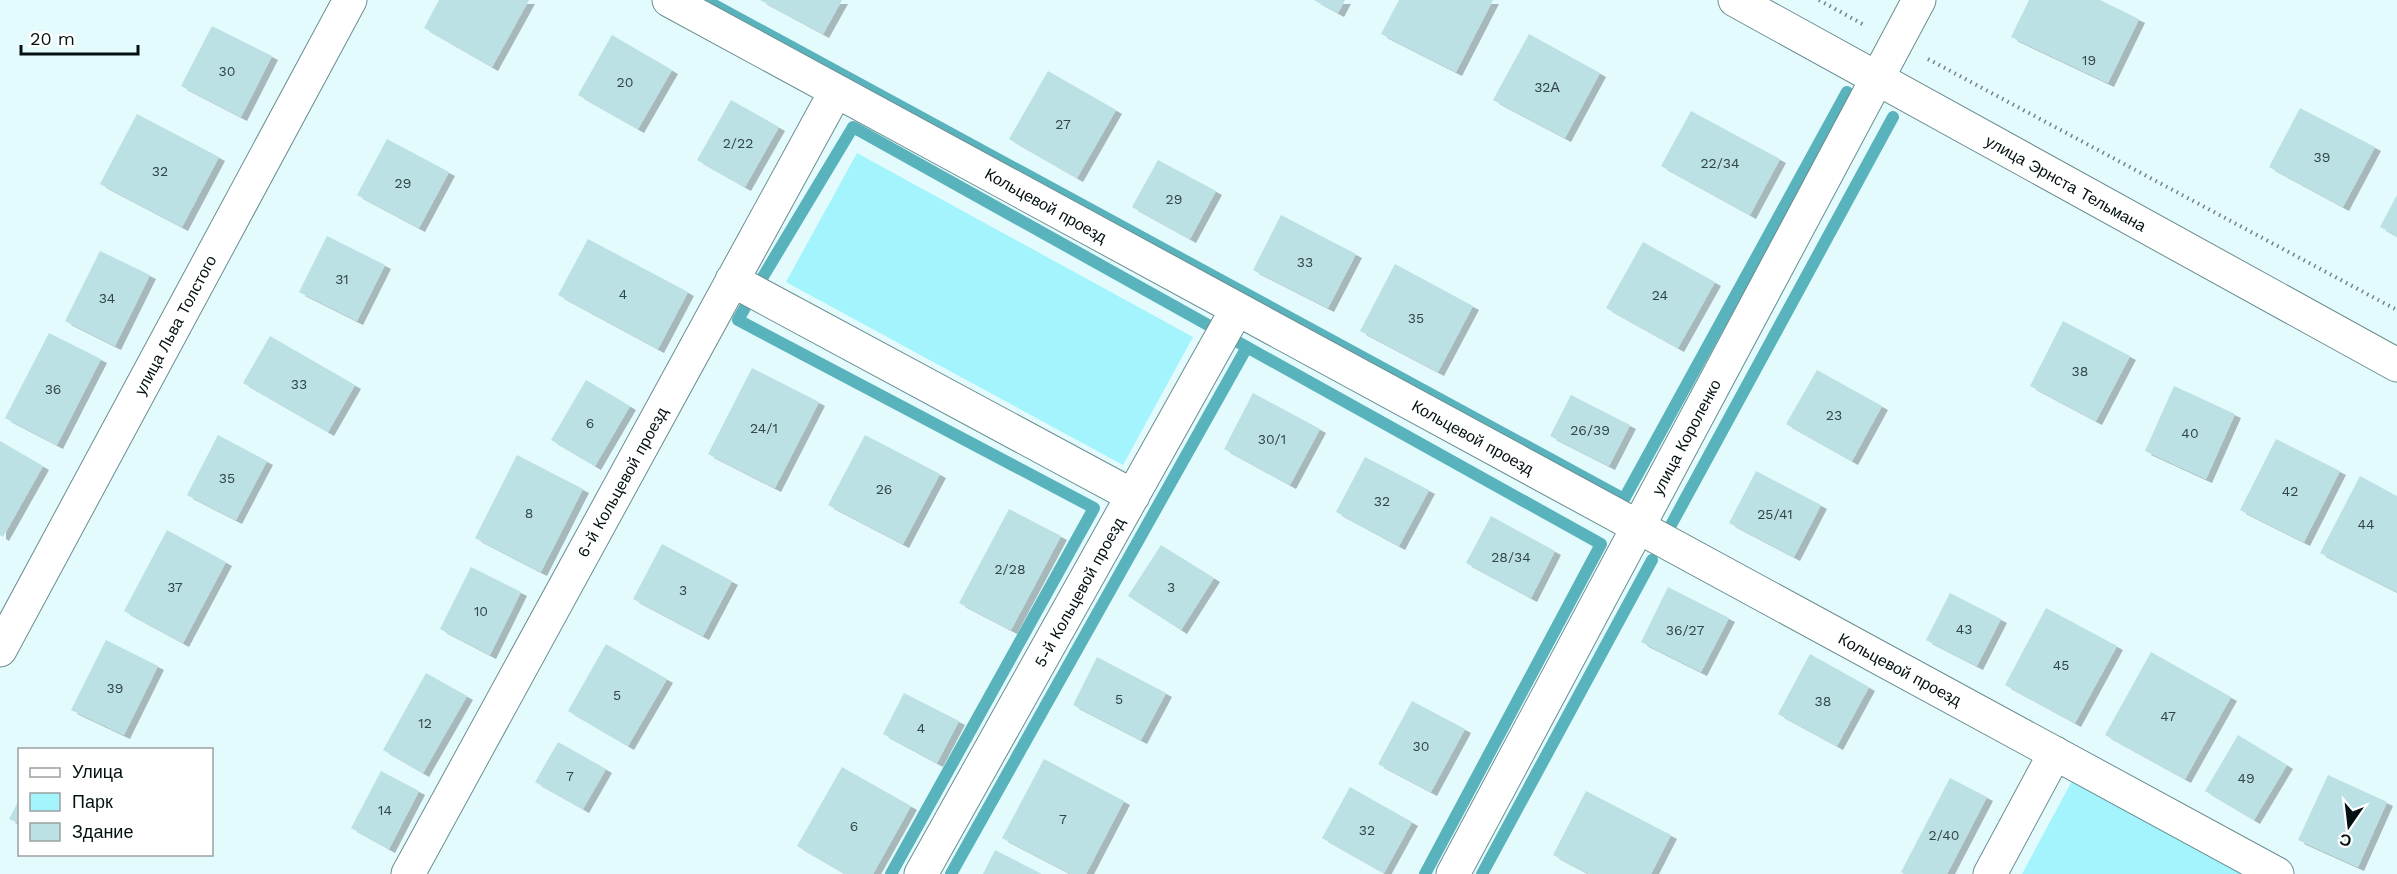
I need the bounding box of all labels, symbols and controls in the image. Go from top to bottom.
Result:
scale bar [21,18,138,56]
text: 20 m [30,28,75,49]
house number: 19 [2082,52,2096,68]
house number: 30 [219,63,235,79]
house number: 20 [617,74,633,90]
house number: 32А [1534,79,1560,95]
house number: 27 [1055,116,1071,132]
street label: улица Эрнста Тельмана [1982,131,2149,236]
house number: 2/22 [723,135,753,151]
house number: 39 [2314,149,2330,165]
house number: 22/34 [1700,155,1740,171]
house number: 32 [152,163,168,179]
street label: Кольцевой проезд [982,164,1111,247]
house number: 29 [395,175,411,191]
house number: 29 [1166,191,1182,207]
street label: улица Льва Толстого [130,252,220,398]
house number: 33 [1297,254,1313,270]
house number: 31 [335,271,349,287]
house number: 4 [619,286,627,302]
house number: 24 [1652,287,1668,303]
house number: 34 [99,290,115,306]
house number: 35 [1408,310,1424,326]
house number: 38 [2072,363,2088,379]
house number: 33 [291,376,307,392]
street label: улица Короленко [1648,376,1725,498]
house number: 36 [45,381,61,397]
street label: Кольцевой проезд [1409,396,1538,479]
street label: 6-й Кольцевой проезд [573,403,672,561]
house number: 23 [1826,407,1842,423]
house number: 6 [586,415,594,431]
house number: 24/1 [750,420,778,436]
house number: 26/39 [1570,422,1610,438]
house number: 40 [2181,425,2199,441]
house number: 30/1 [1258,431,1286,447]
house number: 35 [219,470,235,486]
house number: 26 [876,481,892,497]
house number: 42 [2282,483,2298,499]
house number: 32 [1374,493,1390,509]
house number: 8 [525,505,533,521]
house number: 25/41 [1757,506,1793,522]
street label: 5-й Кольцевой проезд [1030,513,1129,670]
house number: 44 [2357,516,2375,532]
house number: 28/34 [1491,549,1531,565]
house number: 2/28 [994,561,1026,577]
house number: 37 [167,579,183,595]
house number: 3 [1167,579,1175,595]
house number: 3 [679,582,687,598]
house number: 10 [474,603,488,619]
house number: 43 [1956,621,1972,637]
house number: 36/27 [1666,622,1704,638]
street label: Кольцевой проезд [1835,629,1965,710]
house number: 45 [2053,657,2069,673]
house number: 39 [107,680,123,696]
house number: 5 [613,687,621,703]
house number: 5 [1115,691,1123,707]
house number: 38 [1815,693,1831,709]
house number: 47 [2160,708,2176,724]
house number: 12 [418,715,432,731]
house number: 4 [917,720,925,736]
house number: 30 [1413,738,1429,754]
legend [18,748,213,856]
text: Улица [72,761,124,782]
house number: 7 [566,768,574,784]
house number: 49 [2237,770,2255,786]
text: Парк [72,791,113,812]
north arrow [2319,796,2379,856]
house number: 14 [378,802,392,818]
house number: 7 [1059,811,1067,827]
house number: 6 [850,818,858,834]
text: Здание [72,821,133,842]
house number: 32 [1359,822,1375,838]
house number: 2/40 [1929,827,1959,843]
text: С [2337,829,2353,851]

